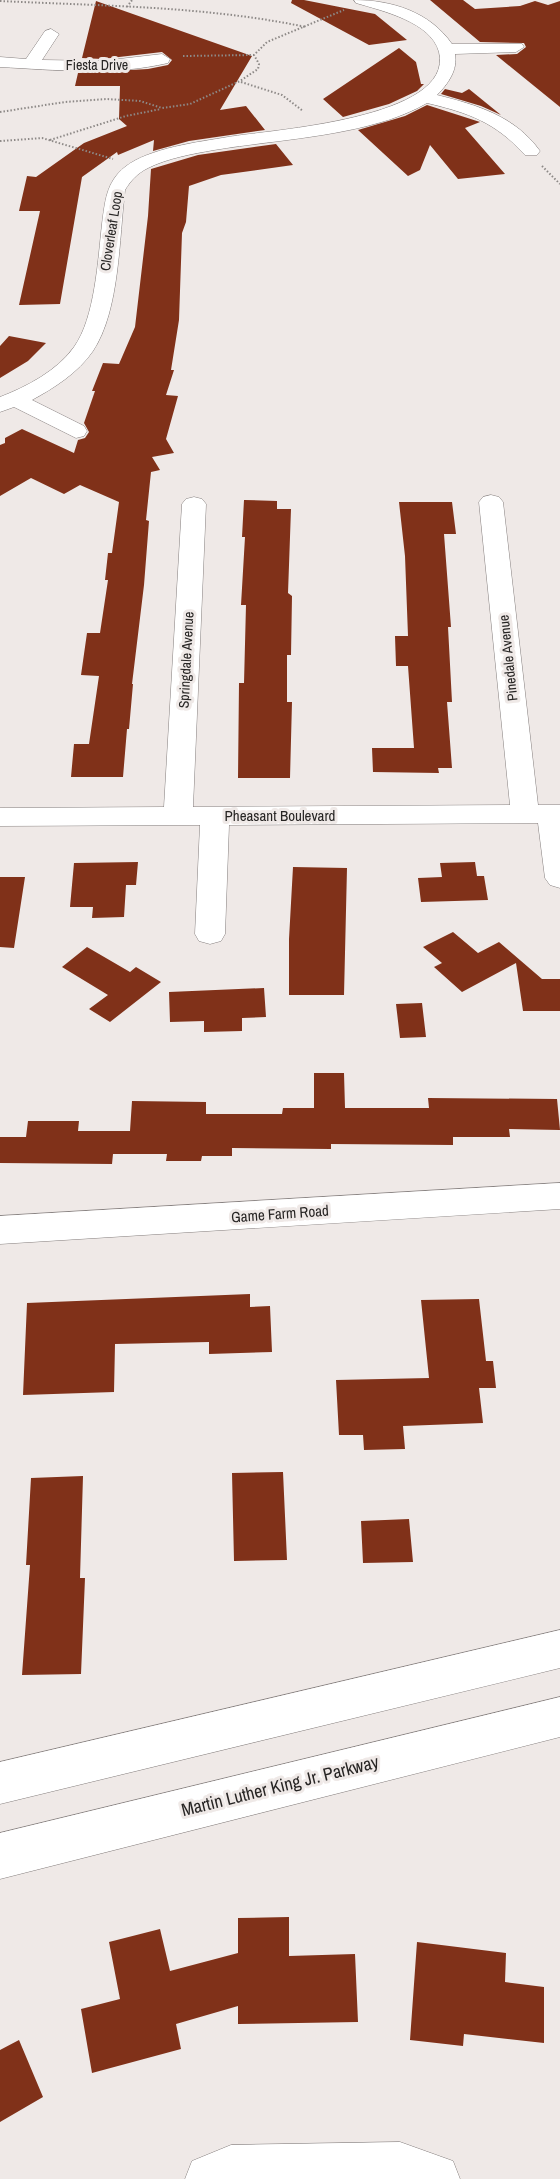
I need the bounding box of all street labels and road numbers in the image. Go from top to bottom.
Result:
street label: Fiesta Drive [66,56,128,74]
street label: Cloverleaf Loop [96,190,126,272]
street label: Springdale Avenue [174,611,198,709]
street label: Pinedale Avenue [495,614,521,702]
street label: Pheasant Boulevard [225,805,335,826]
street label: Game Farm Road [230,1200,330,1227]
street label: Martin Luther King Jr. Parkway [179,1749,382,1822]

